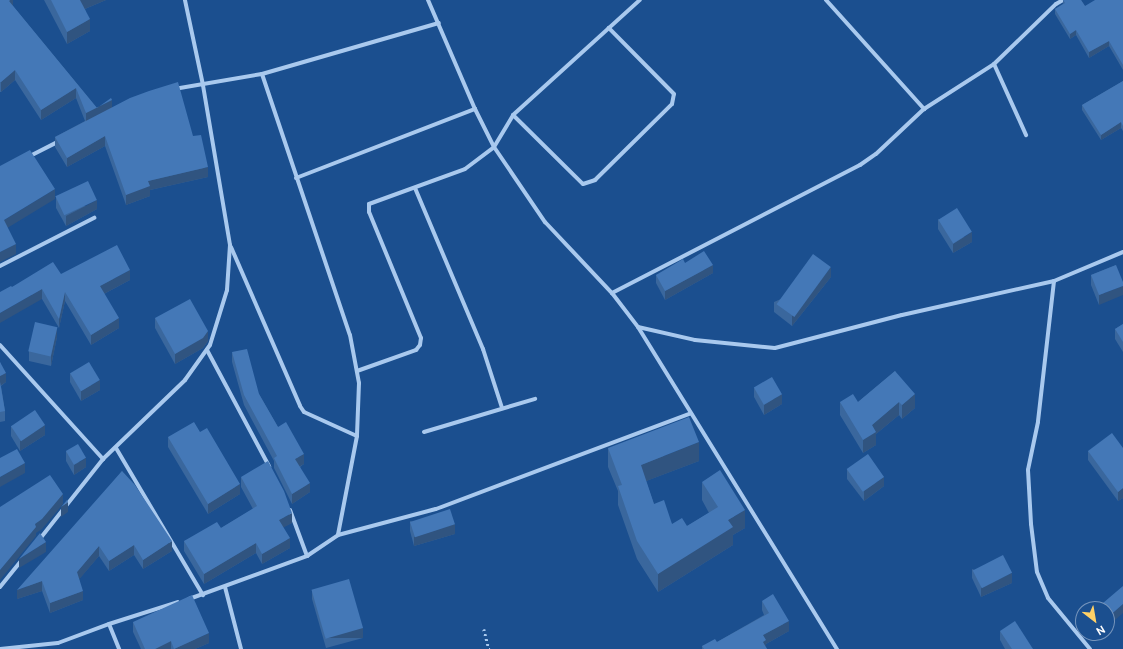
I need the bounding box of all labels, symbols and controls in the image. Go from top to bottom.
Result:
north arrow [1075,601,1115,641]
text: N [1094,623,1107,638]

